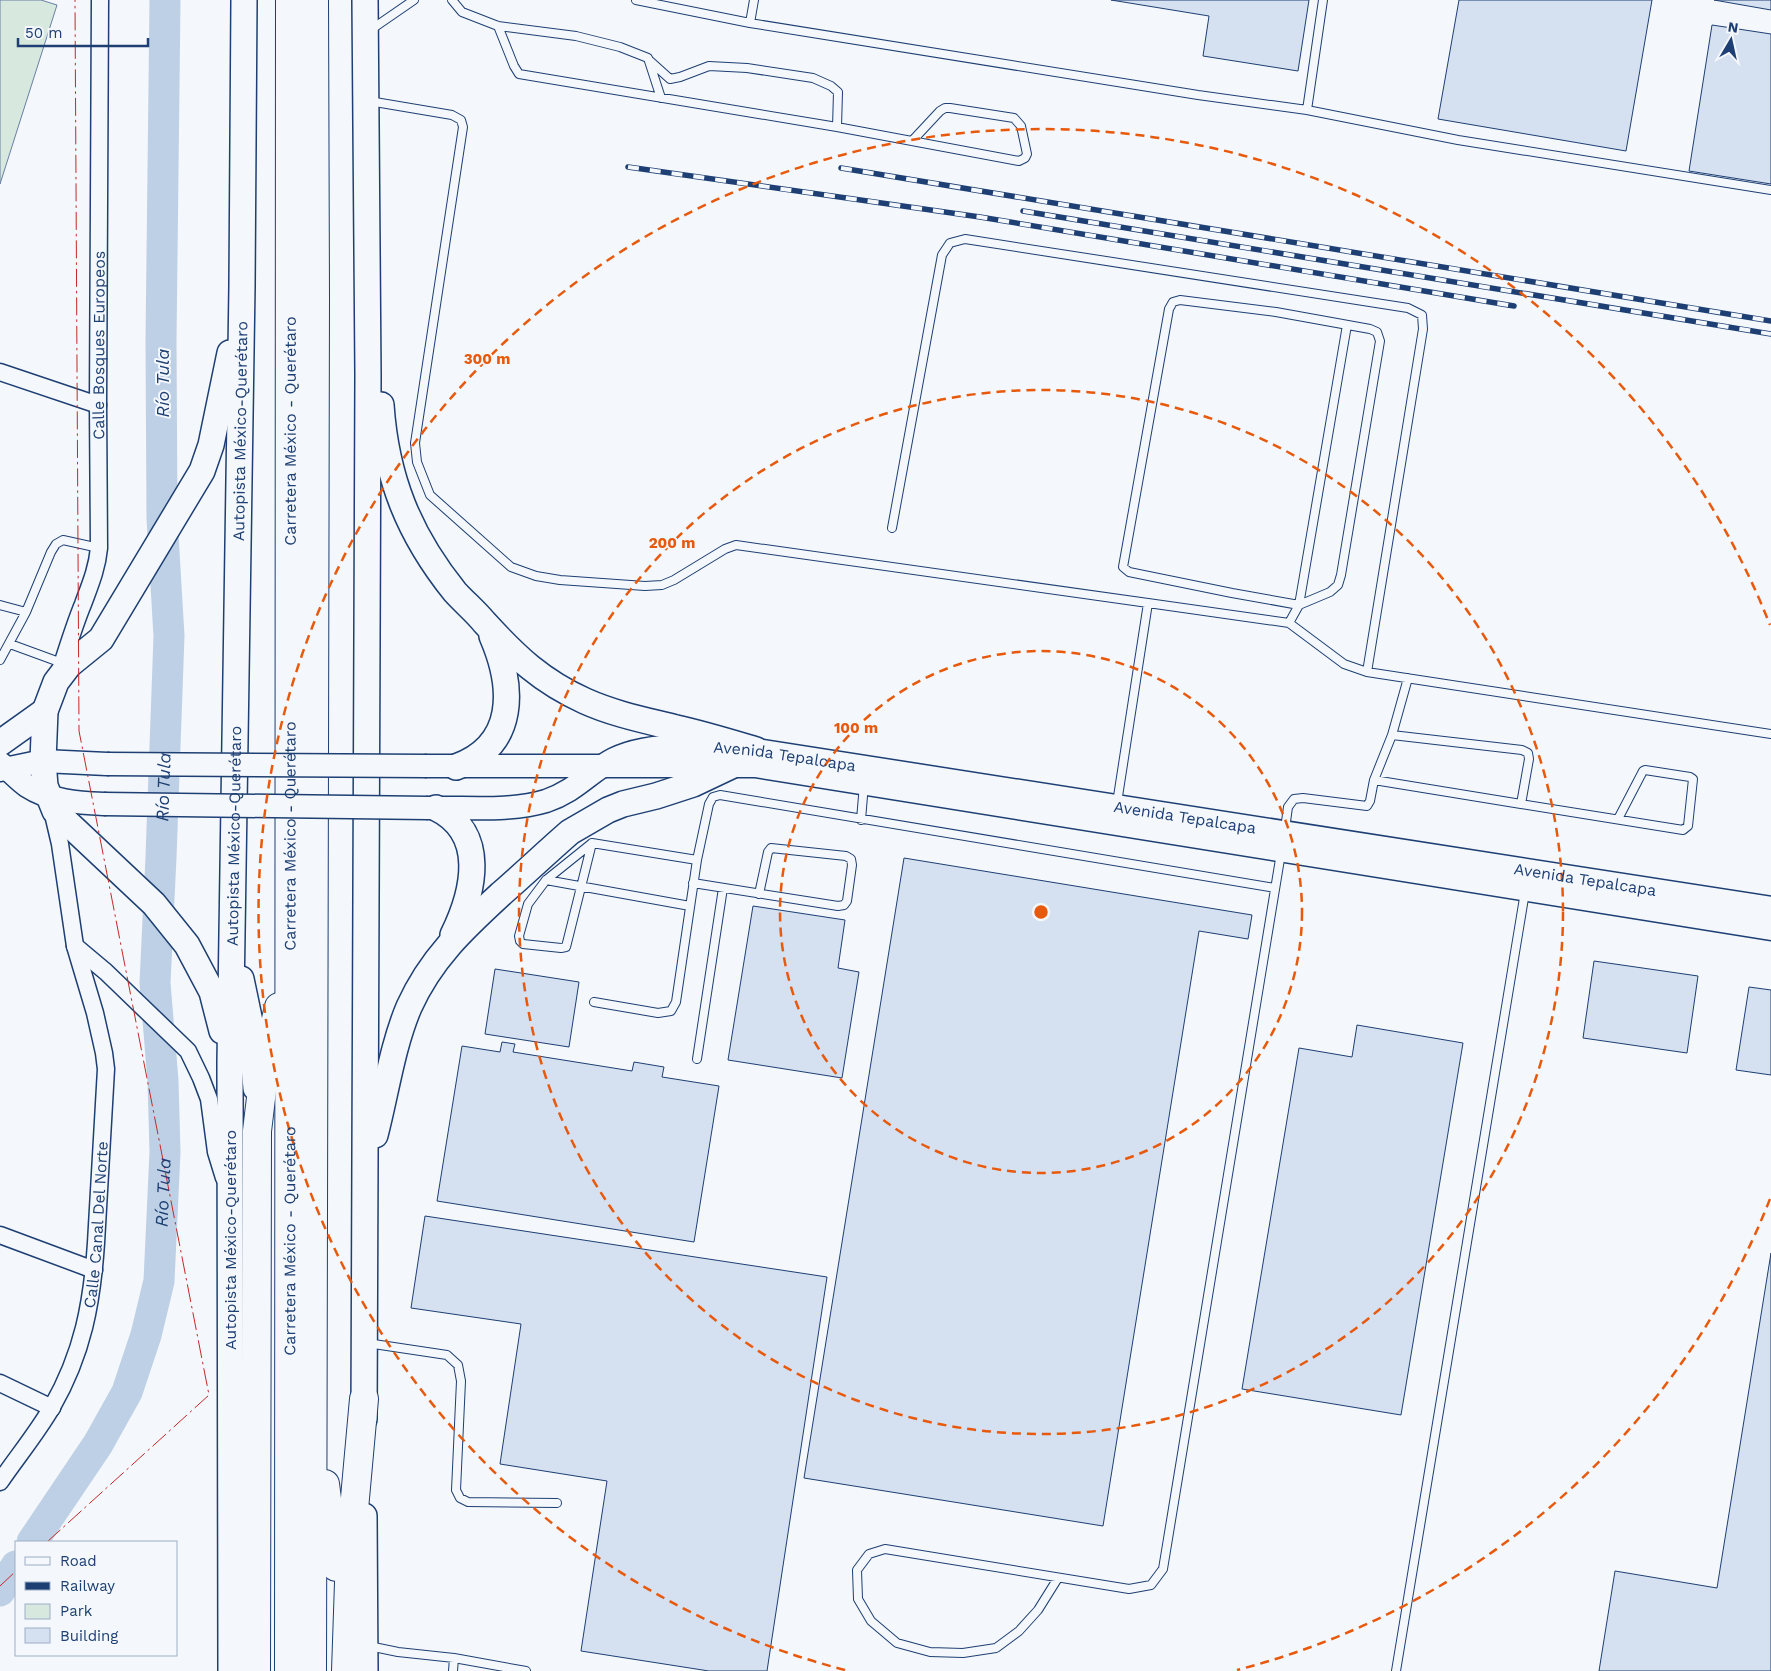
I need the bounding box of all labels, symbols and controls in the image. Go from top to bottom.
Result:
scale bar [18,15,148,47]
north arrow [1706,15,1756,65]
text: N [1727,18,1739,36]
text: 50 m [25,24,62,42]
street label: Calle Bosques Europeos [89,251,109,440]
street label: Carretera México - Querétaro [281,316,300,546]
street label: Autopista México-Querétaro [229,321,251,541]
water label: Río Tula [152,349,173,417]
text: 300 m [464,350,510,368]
text: 200 m [649,534,695,552]
text: 100 m [834,719,878,737]
street label: Carretera México - Querétaro [280,721,300,951]
street label: Autopista México-Querétaro [223,726,245,946]
street label: Avenida Tepalcapa [713,738,857,775]
water label: Río Tula [151,752,175,822]
street label: Avenida Tepalcapa [1112,797,1258,838]
street label: Avenida Tepalcapa [1513,859,1658,900]
centre of rings [1032,903,1050,921]
street label: Carretera México - Querétaro [280,1126,299,1356]
street label: Autopista México-Querétaro [221,1130,240,1350]
street label: Calle Canal Del Norte [80,1141,112,1310]
water label: Río Tula [151,1157,175,1227]
legend [15,1541,178,1656]
text: Road [60,1552,97,1570]
text: Railway [60,1577,115,1595]
text: Park [60,1602,93,1620]
text: Building [60,1627,118,1645]

